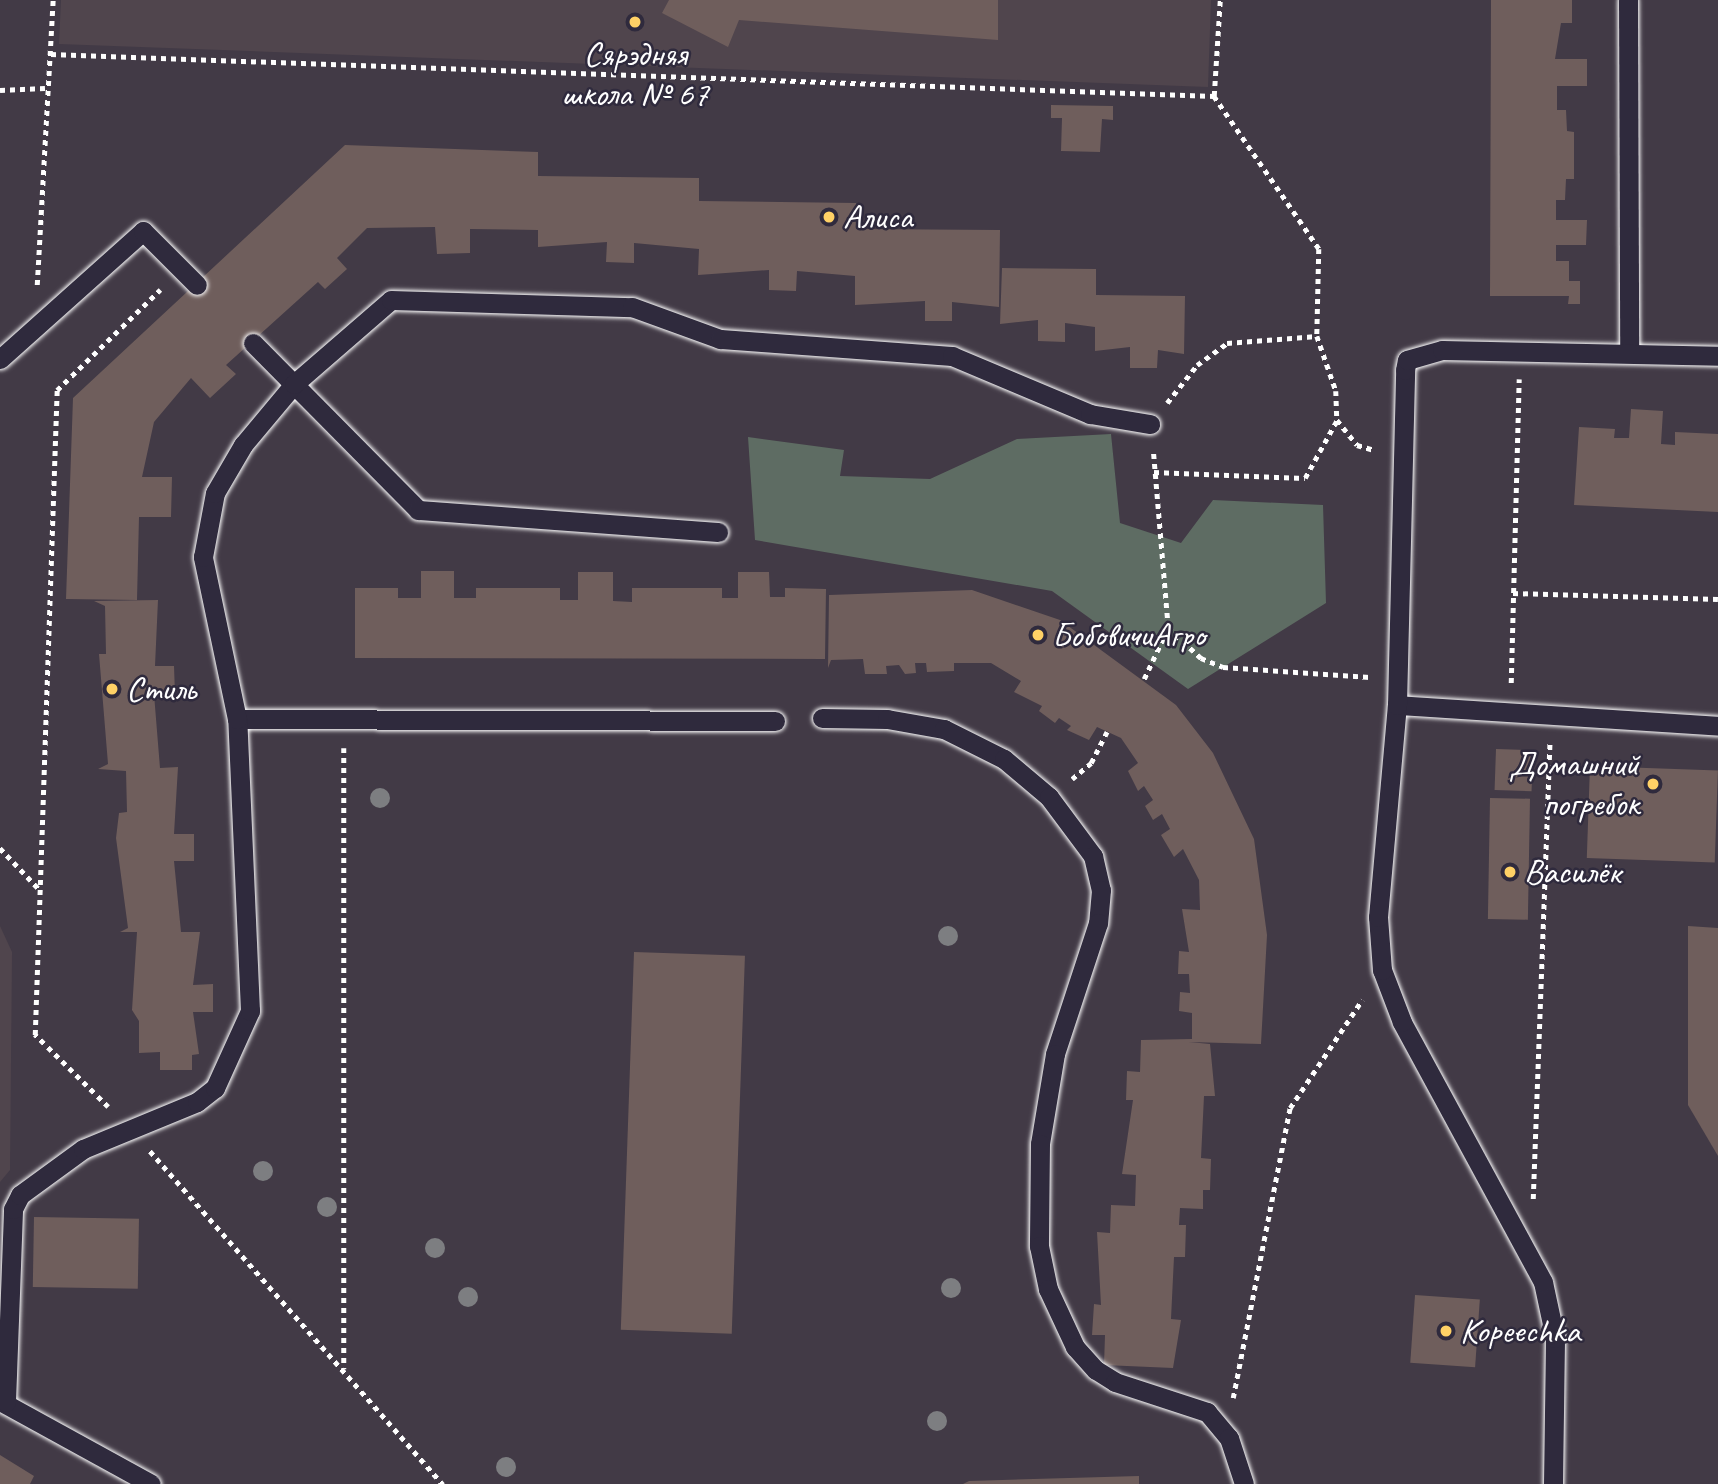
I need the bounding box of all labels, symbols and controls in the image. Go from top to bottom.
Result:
marker: Сярэдняя школа № 67 [627,14,643,30]
place label: Сярэдняя школа № 67 [561,33,709,115]
place label: Алиса [843,196,912,238]
marker: Алиса [821,209,837,225]
place label: БобовичиАгро [1052,614,1205,656]
marker: БобовичиАгро [1030,627,1046,643]
place label: Стиль [126,668,196,710]
marker: Стиль [104,681,120,697]
place label: Домашний погребок [1509,743,1639,825]
marker: Домашний погребок [1645,776,1661,792]
place label: Василёк [1524,851,1621,893]
marker: Василёк [1502,864,1518,880]
place label: Kopeechka [1460,1310,1580,1352]
marker: Kopeechka [1438,1323,1454,1339]

